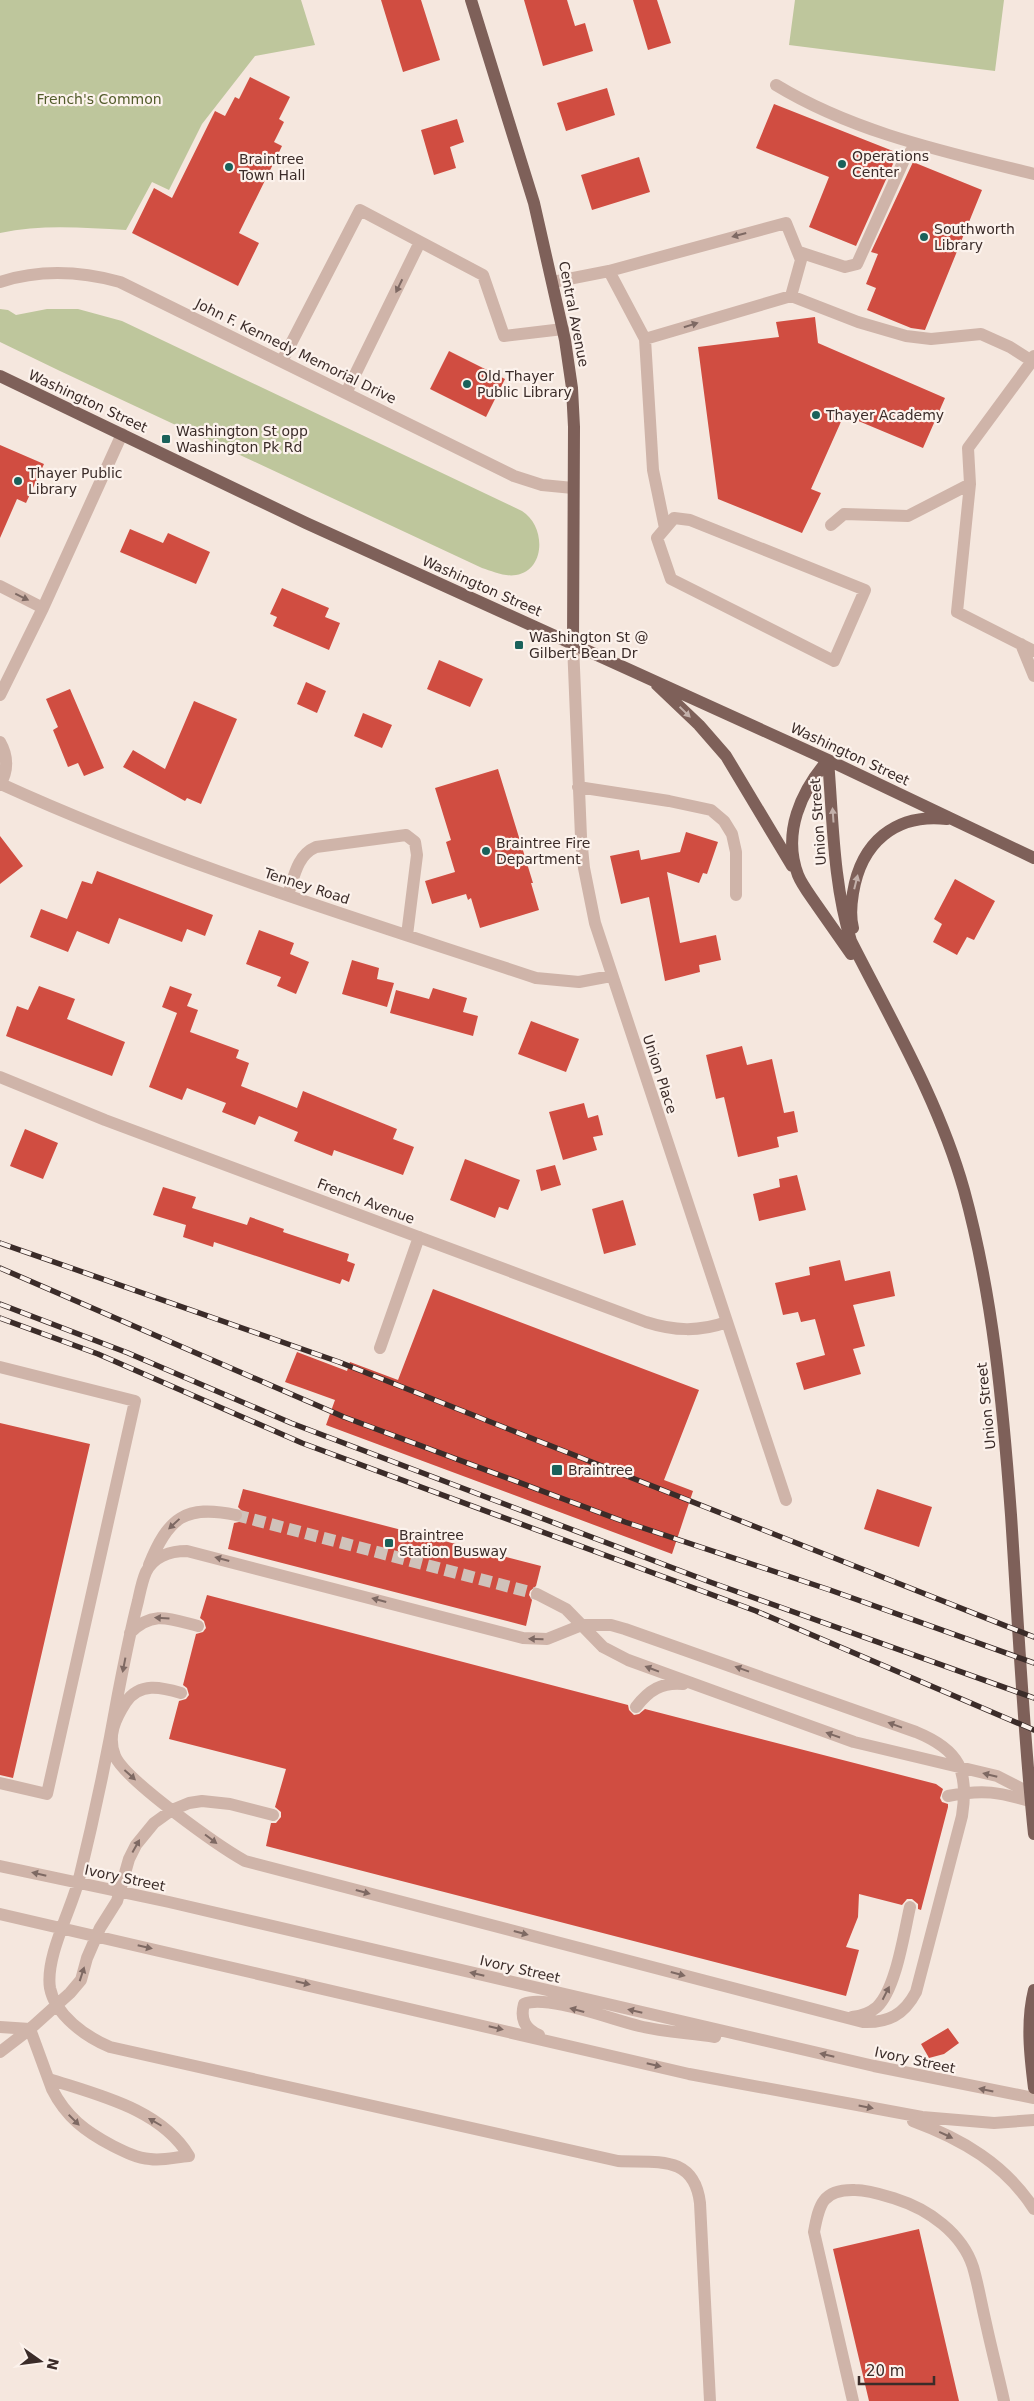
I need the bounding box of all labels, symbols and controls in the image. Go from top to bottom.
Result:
park label: French's Common [36,91,162,107]
place label: Operations Center [852,148,929,180]
place label: Braintree Town Hall [238,151,305,183]
marker: Operations Center [836,158,848,170]
marker: Braintree Town Hall [223,161,235,173]
place label: Southworth Library [934,221,1015,253]
marker: Southworth Library [918,231,930,243]
one-way arrow [731,232,746,240]
street label: Central Avenue [556,260,592,368]
one-way arrow [395,279,403,293]
street label: John F. Kennedy Memorial Drive [192,295,399,407]
one-way arrow [684,321,699,329]
street label: Washington Street [26,366,150,436]
place label: Old Thayer Public Library [477,368,572,400]
marker: Old Thayer Public Library [461,378,473,390]
place label: Thayer Academy [825,407,944,423]
marker: Thayer Academy [810,409,822,421]
place label: Washington St opp Washington Pk Rd [176,423,308,455]
marker: Washington St opp Washington Pk Rd [160,433,172,445]
place label: Thayer Public Library [27,465,123,497]
marker: Thayer Public Library [12,475,24,487]
street label: Washington Street [420,552,545,620]
one-way arrow [14,593,29,601]
place label: Washington St @ Gilbert Bean Dr [529,629,649,661]
marker: Washington St @ Gilbert Bean Dr [513,639,525,651]
one-way arrow [679,706,691,718]
street label: Washington Street [788,719,912,789]
street label: Union Street [807,777,829,866]
one-way arrow [828,807,836,823]
place label: Braintree Fire Department [496,835,590,867]
marker: Braintree Fire Department [480,845,492,857]
street label: Tenney Road [261,864,352,907]
one-way arrow [852,875,860,890]
street label: Union Place [640,1032,680,1116]
street label: French Avenue [315,1175,417,1227]
street label: Union Street [973,1361,999,1450]
place label: Braintree [568,1462,633,1478]
marker: Braintree [550,1463,564,1477]
one-way arrow [169,1518,181,1530]
place label: Braintree Station Busway [399,1527,507,1559]
marker: Braintree Station Busway [383,1537,395,1549]
one-way arrow [214,1554,229,1562]
one-way arrow [371,1596,386,1604]
one-way arrow [153,1614,169,1622]
one-way arrow [528,1635,544,1643]
one-way arrow [119,1658,127,1674]
one-way arrow [644,1665,659,1673]
one-way arrow [734,1665,749,1673]
one-way arrow [887,1721,902,1729]
one-way arrow [825,1731,840,1738]
one-way arrow [123,1769,136,1780]
one-way arrow [982,1771,998,1779]
one-way arrow [204,1834,218,1844]
one-way arrow [132,1839,140,1854]
street label: Ivory Street [83,1862,167,1894]
one-way arrow [31,1870,47,1878]
one-way arrow [356,1888,371,1896]
one-way arrow [513,1929,528,1937]
one-way arrow [137,1943,152,1951]
street label: Ivory Street [478,1952,562,1986]
one-way arrow [79,1966,86,1981]
one-way arrow [469,1970,484,1978]
one-way arrow [670,1970,685,1978]
one-way arrow [296,1979,311,1987]
one-way arrow [882,1986,890,2000]
one-way arrow [569,2005,584,2013]
one-way arrow [627,2007,642,2015]
one-way arrow [488,2024,503,2032]
street label: Ivory Street [873,2044,957,2076]
one-way arrow [820,2051,835,2059]
one-way arrow [646,2061,661,2069]
one-way arrow [978,2086,994,2094]
one-way arrow [858,2104,874,2112]
one-way arrow [67,2114,79,2126]
one-way arrow [148,2118,162,2127]
one-way arrow [939,2131,953,2139]
north arrow [15,2336,65,2386]
scale bar [859,2354,934,2386]
text: N [43,2357,62,2372]
text: 20 m [866,2362,904,2380]

